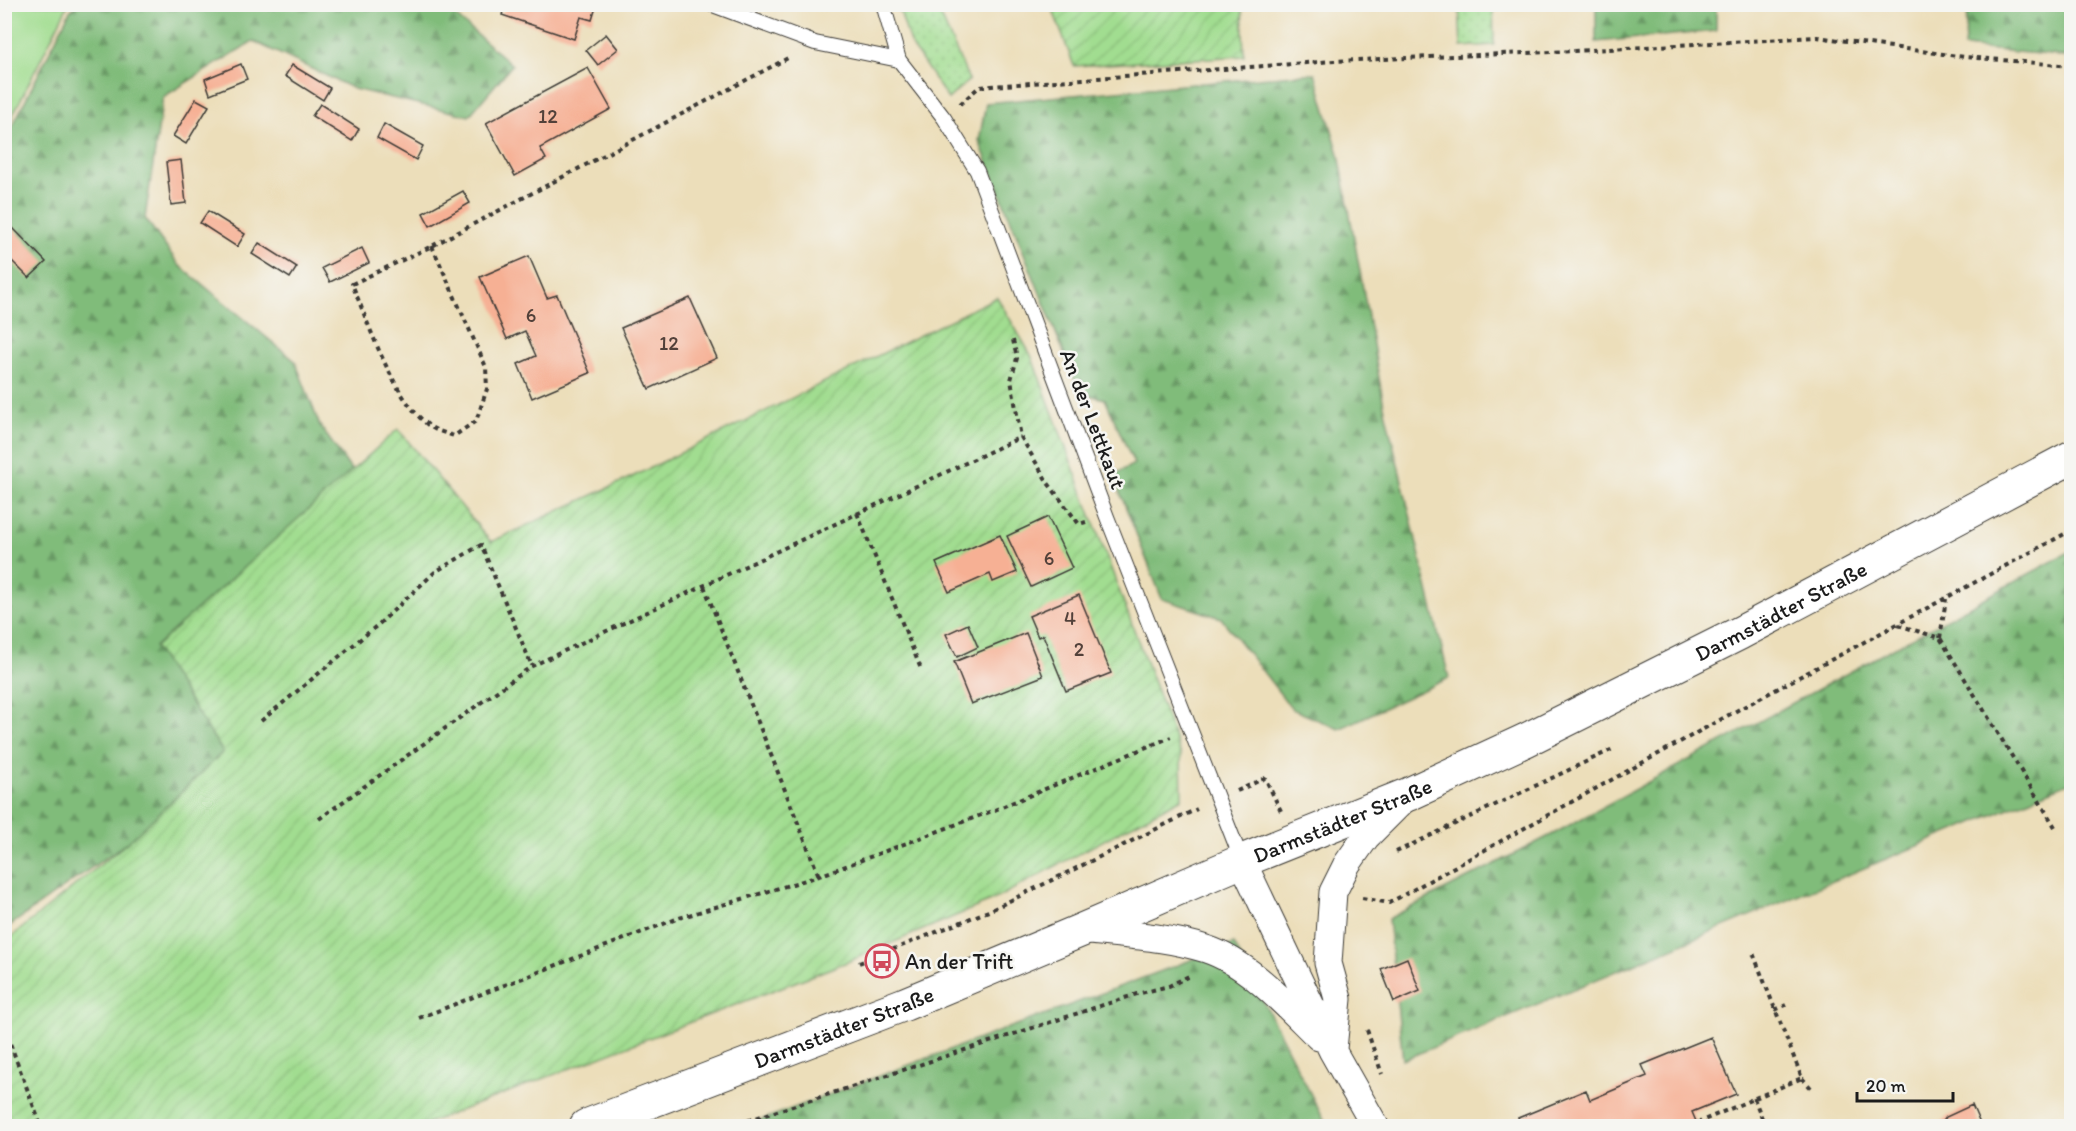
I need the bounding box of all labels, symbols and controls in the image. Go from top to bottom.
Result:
house number: 12 [538,104,558,128]
house number: 6 [526,303,536,327]
house number: 12 [659,331,679,355]
street label: An der Lettkaut [1054,345,1132,493]
house number: 6 [1044,546,1054,570]
street label: Darmstädter Straße [1690,555,1871,667]
house number: 4 [1064,606,1076,630]
house number: 2 [1074,637,1085,661]
street label: Darmstädter Straße [1249,772,1436,869]
bus stop icon: An der Trift [864,943,900,979]
place label: An der Trift [905,948,1014,975]
street label: Darmstädter Straße [750,980,938,1074]
scale bar [1857,1065,1953,1103]
text: 20 m [1866,1075,1906,1097]

